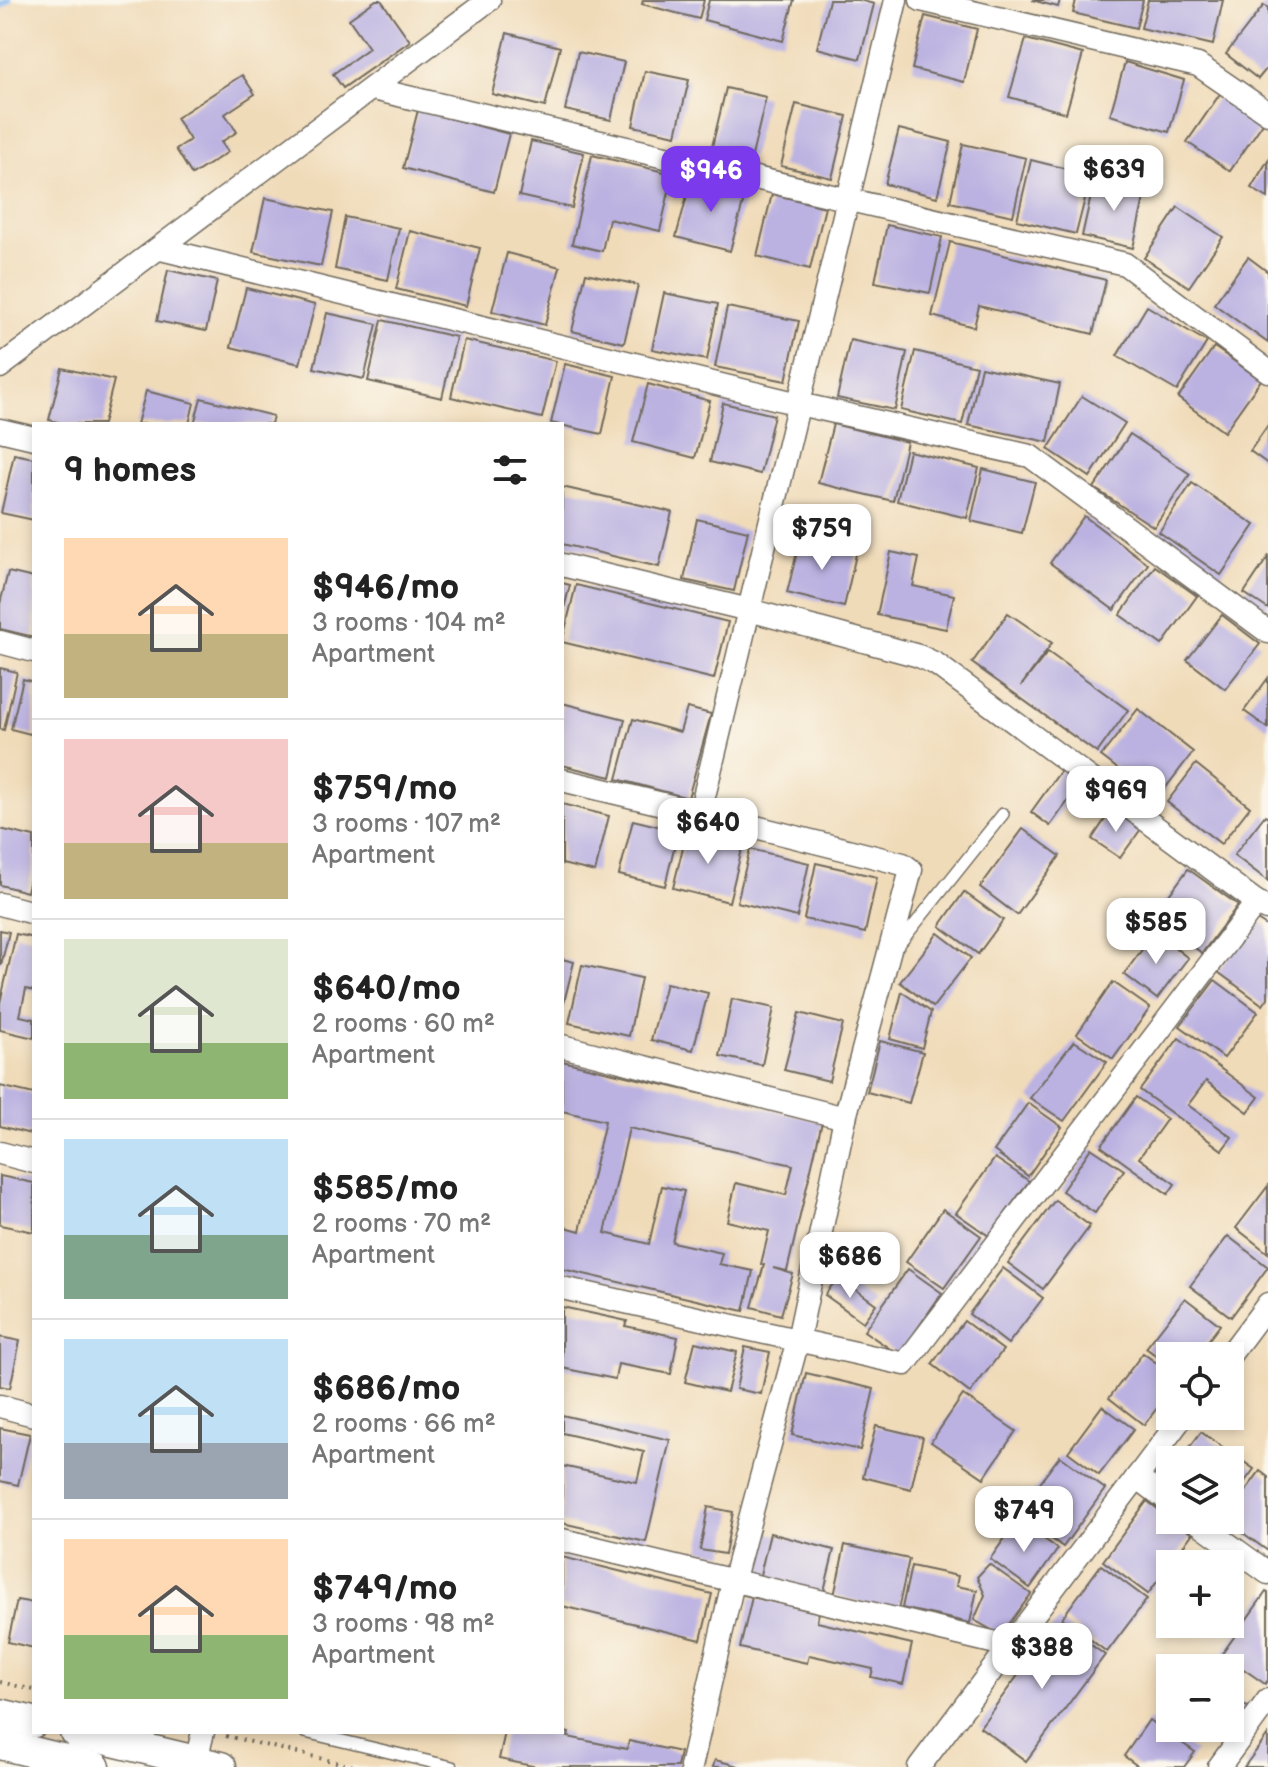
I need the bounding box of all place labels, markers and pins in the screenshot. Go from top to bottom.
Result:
pin: $639 [1067,145,1161,213]
pin: $946 [664,146,758,214]
pin: $759 [775,504,869,572]
pin: $969 [1069,766,1163,834]
pin: $640 [661,798,755,866]
pin: $585 [1109,898,1203,966]
pin: $686 [803,1232,897,1300]
pin: $749 [977,1486,1071,1554]
pin: $388 [995,1623,1089,1691]

